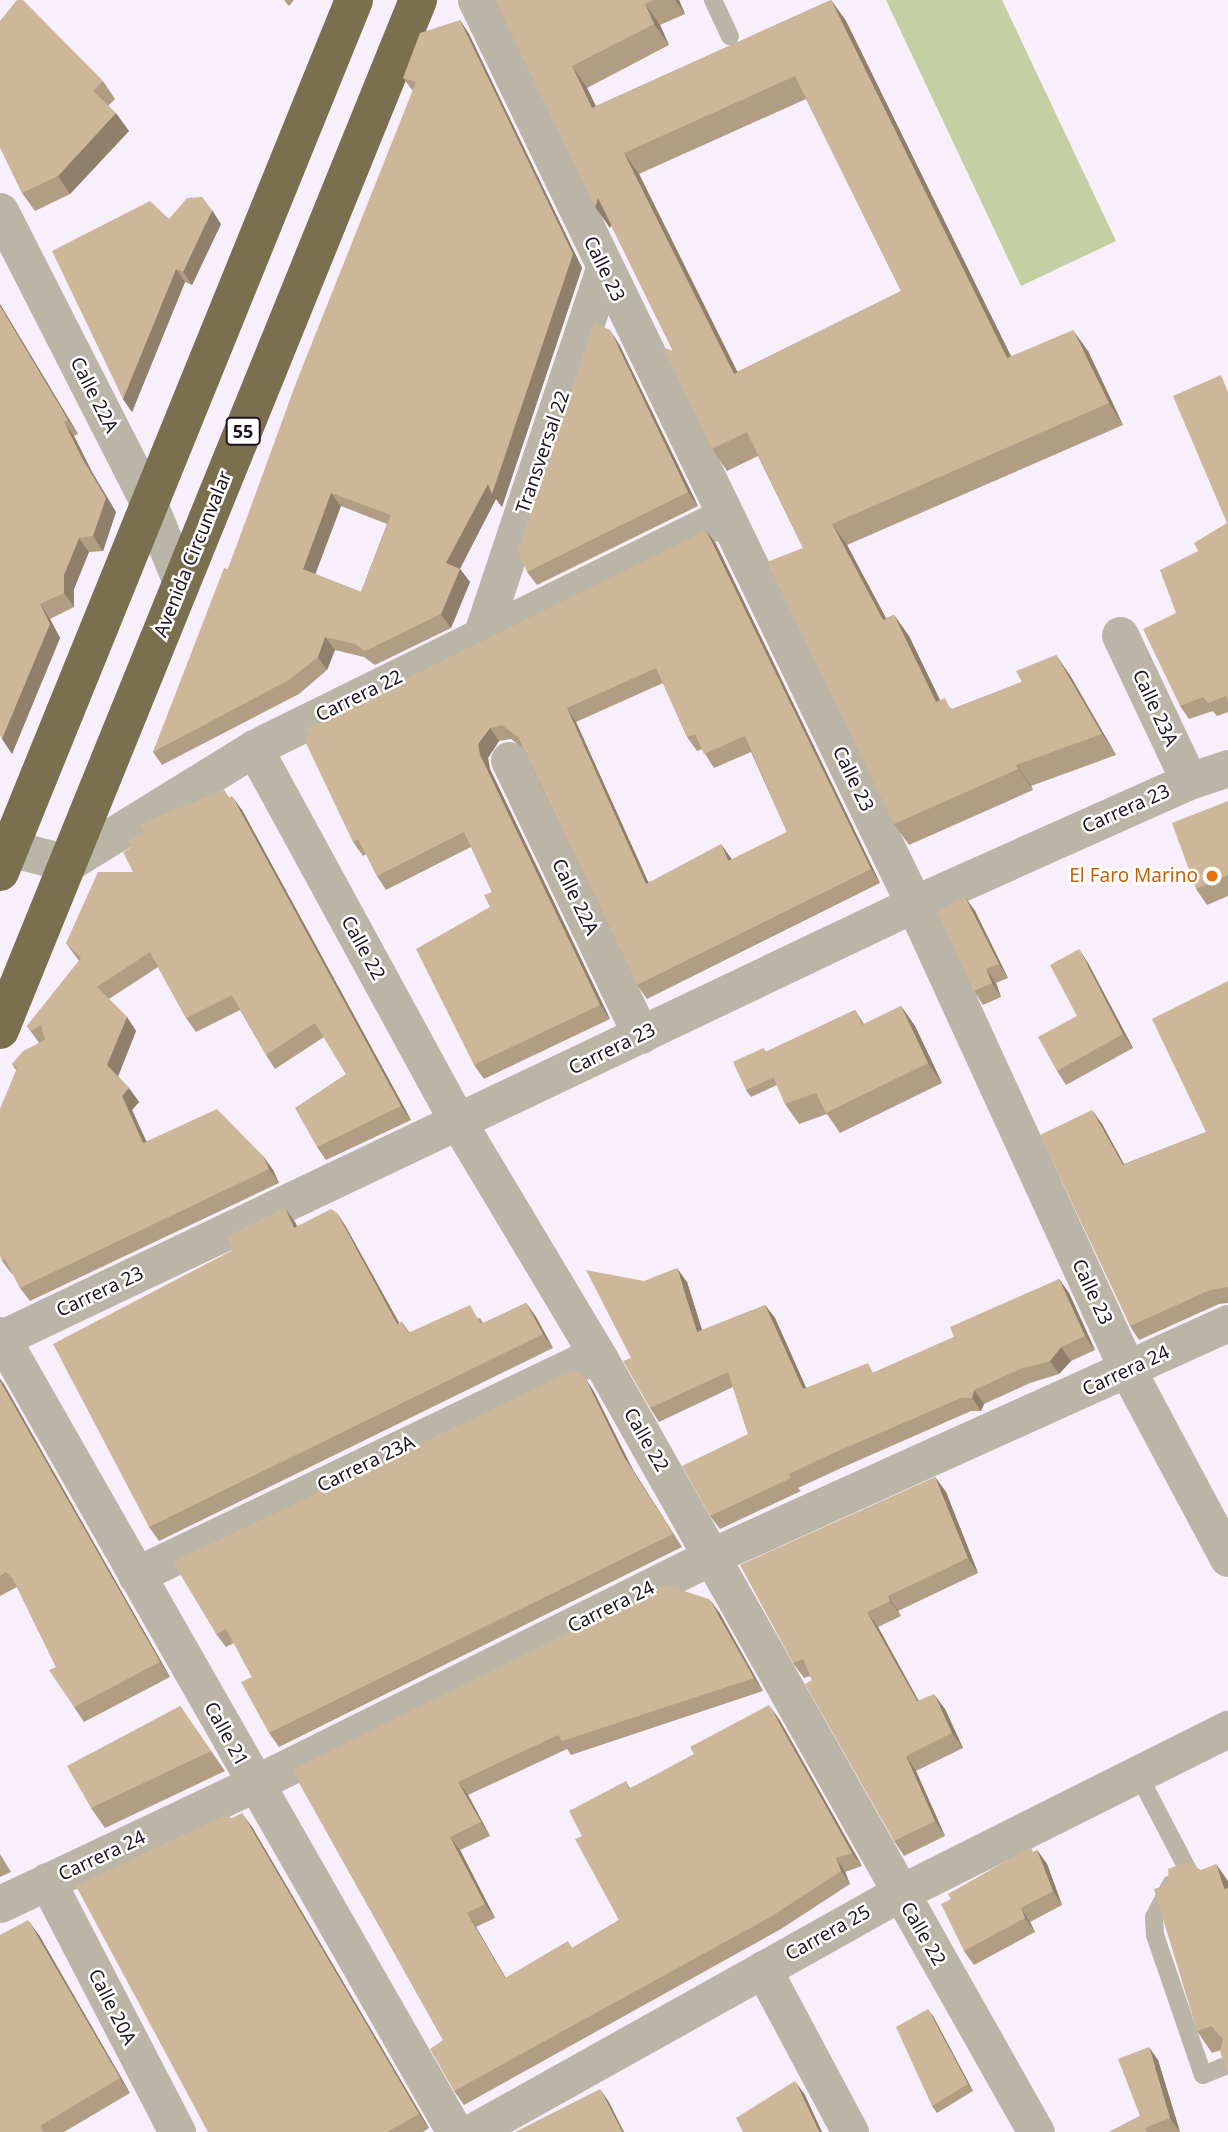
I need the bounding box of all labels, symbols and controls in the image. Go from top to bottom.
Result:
street label: Calle 23 [578,233,630,305]
street label: Calle 22A [65,353,123,437]
street label: Transversal 22 [511,388,575,516]
road number: 55 [226,416,260,446]
street label: Avenida Circunvalar [149,468,237,640]
street label: Carrera 22 [312,665,406,727]
street label: Calle 23A [1127,666,1183,750]
street label: Calle 23 [827,743,879,815]
street label: Carrera 23 [1079,780,1173,838]
street label: Calle 22A [547,855,603,939]
place label: El Faro Marino [1069,865,1198,887]
marker: El Faro Marino [1204,868,1220,884]
street label: Calle 22 [336,912,390,984]
street label: Carrera 23 [565,1018,659,1080]
street label: Calle 23 [1067,1256,1117,1328]
street label: Carrera 23 [53,1262,147,1322]
street label: Carrera 24 [1079,1341,1173,1401]
street label: Calle 22 [619,1404,673,1476]
street label: Carrera 23A [314,1431,418,1497]
street label: Carrera 24 [564,1576,658,1638]
street label: Calle 21 [199,1698,253,1770]
street label: Carrera 24 [55,1826,149,1886]
street label: Calle 22 [896,1898,950,1970]
street label: Carrera 25 [782,1900,874,1966]
street label: Calle 20A [83,1965,141,2049]

